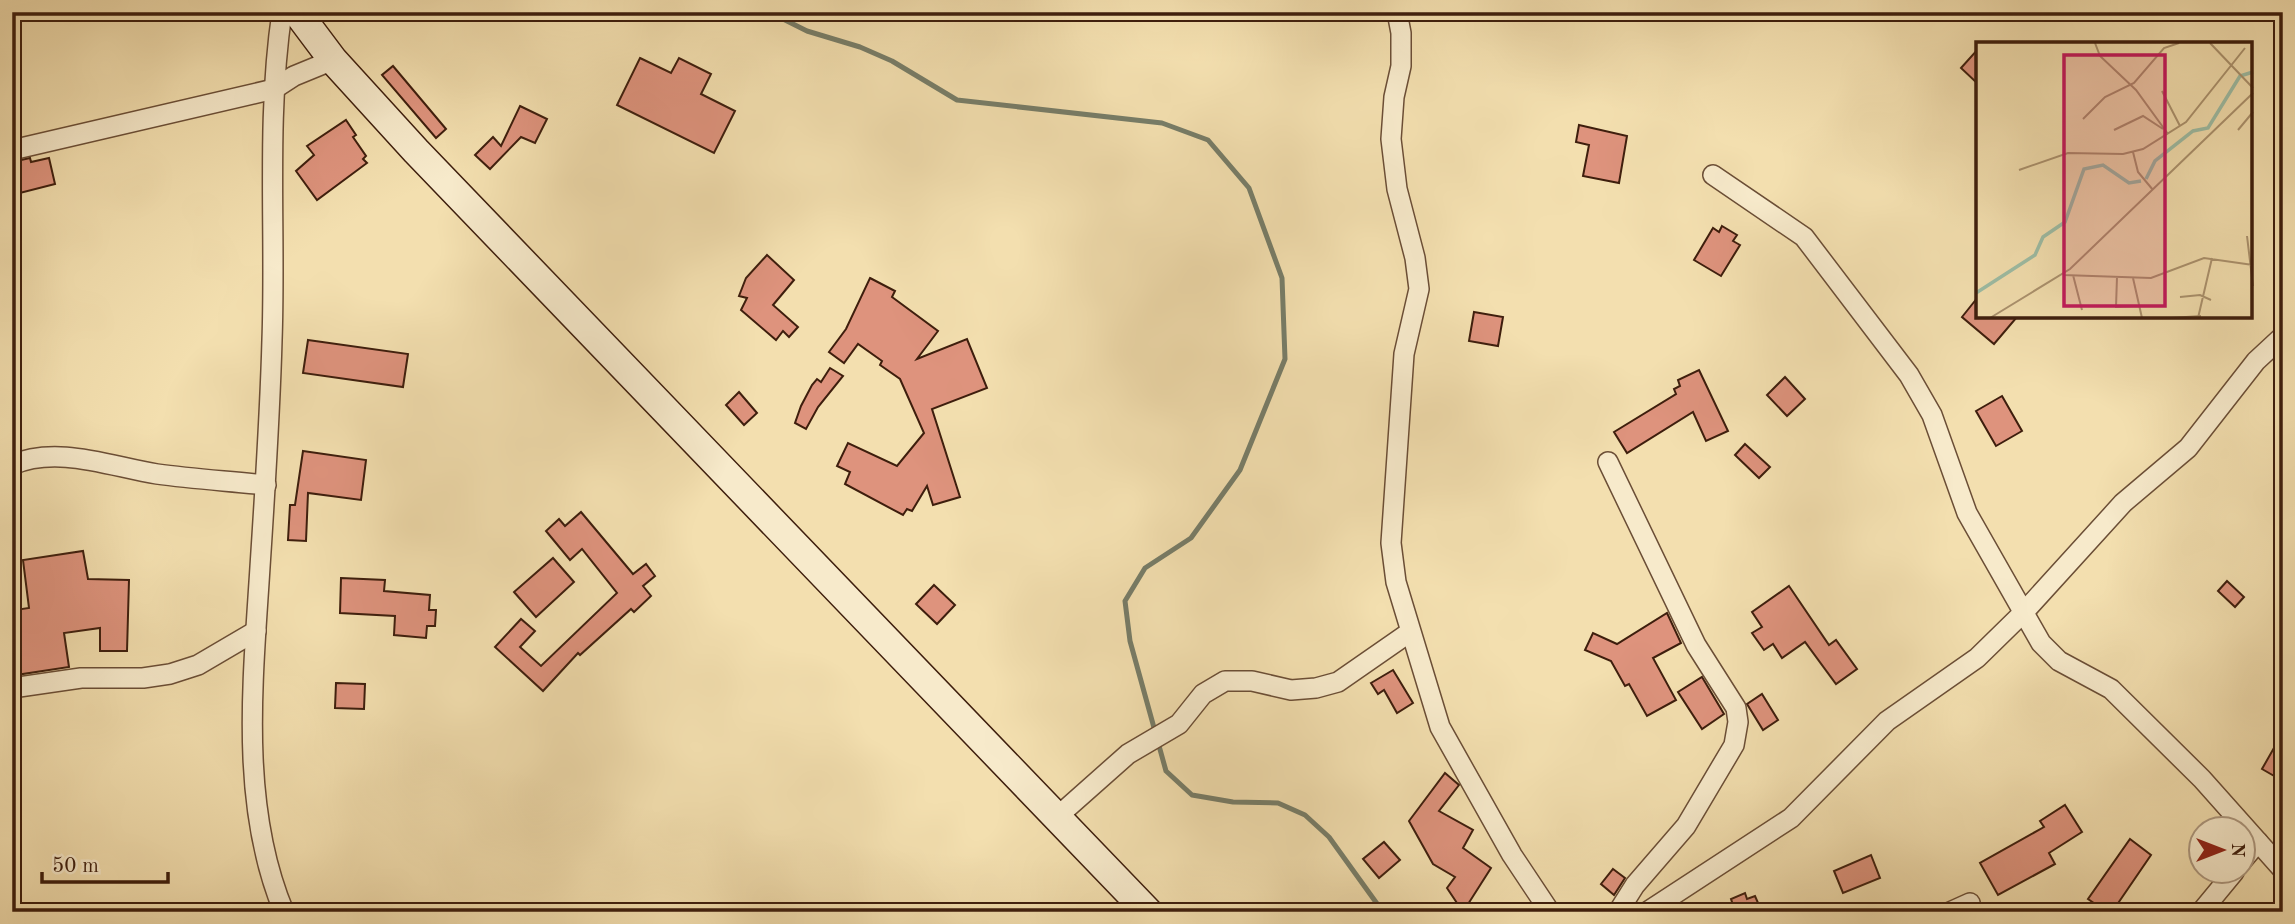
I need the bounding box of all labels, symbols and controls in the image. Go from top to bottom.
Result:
inset map [1976,42,2253,318]
north arrow [2186,816,2256,886]
scale bar [42,840,168,884]
text: N [2227,843,2246,858]
text: 50 m [52,856,99,877]

